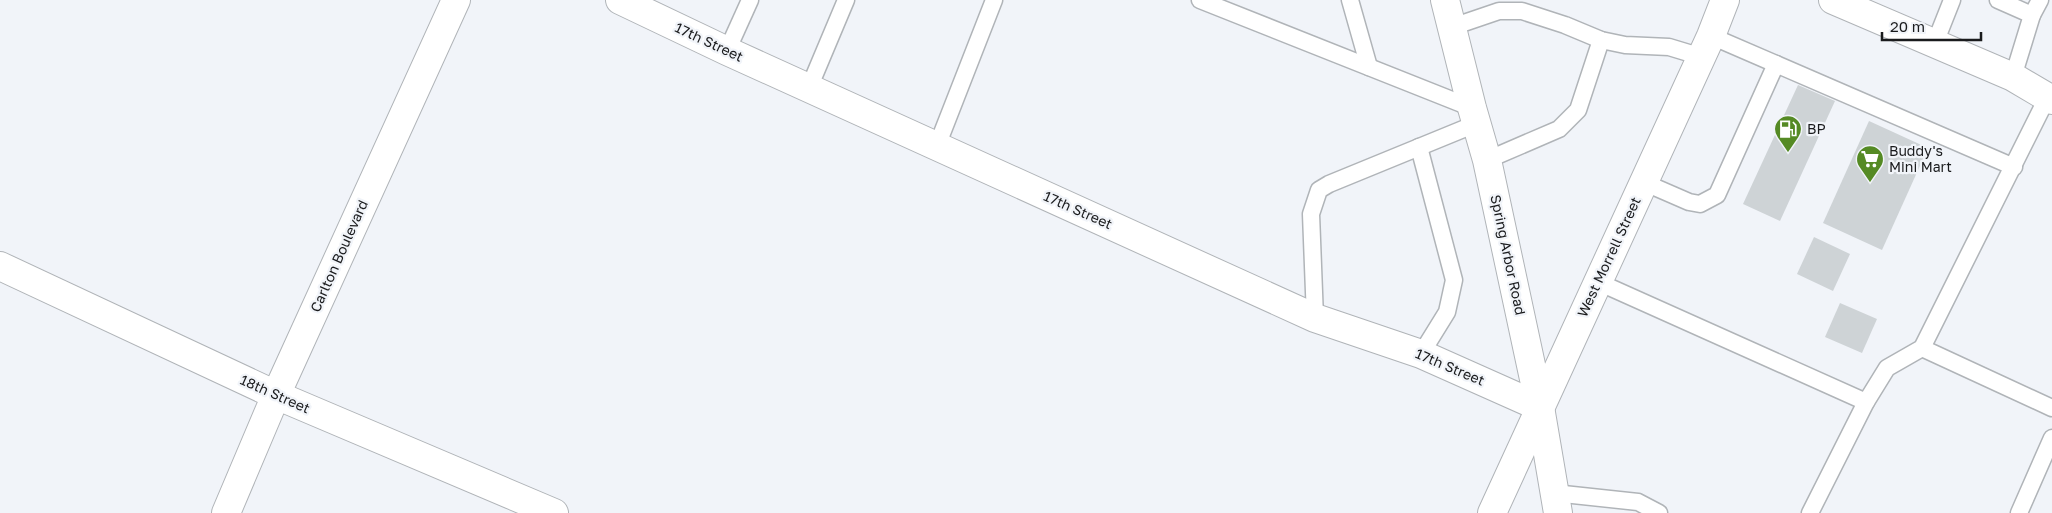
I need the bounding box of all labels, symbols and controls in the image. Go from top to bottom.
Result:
scale bar [1882,10,1981,42]
text: 20 m [1890,17,1925,35]
street label: 17th Street [672,18,746,65]
fuel station icon: BP [1773,114,1803,153]
place label: BP [1807,120,1826,137]
place label: Buddy's Mini Mart [1889,142,1952,175]
supermarket icon: Buddy's Mini Mart [1855,144,1885,183]
street label: 17th Street [1041,187,1115,232]
street label: Spring Arbor Road [1487,193,1530,317]
street label: West Morrell Street [1573,194,1644,320]
street label: Carlton Boulevard [306,197,371,314]
street label: 17th Street [1413,344,1487,389]
street label: 18th Street [238,371,313,416]

